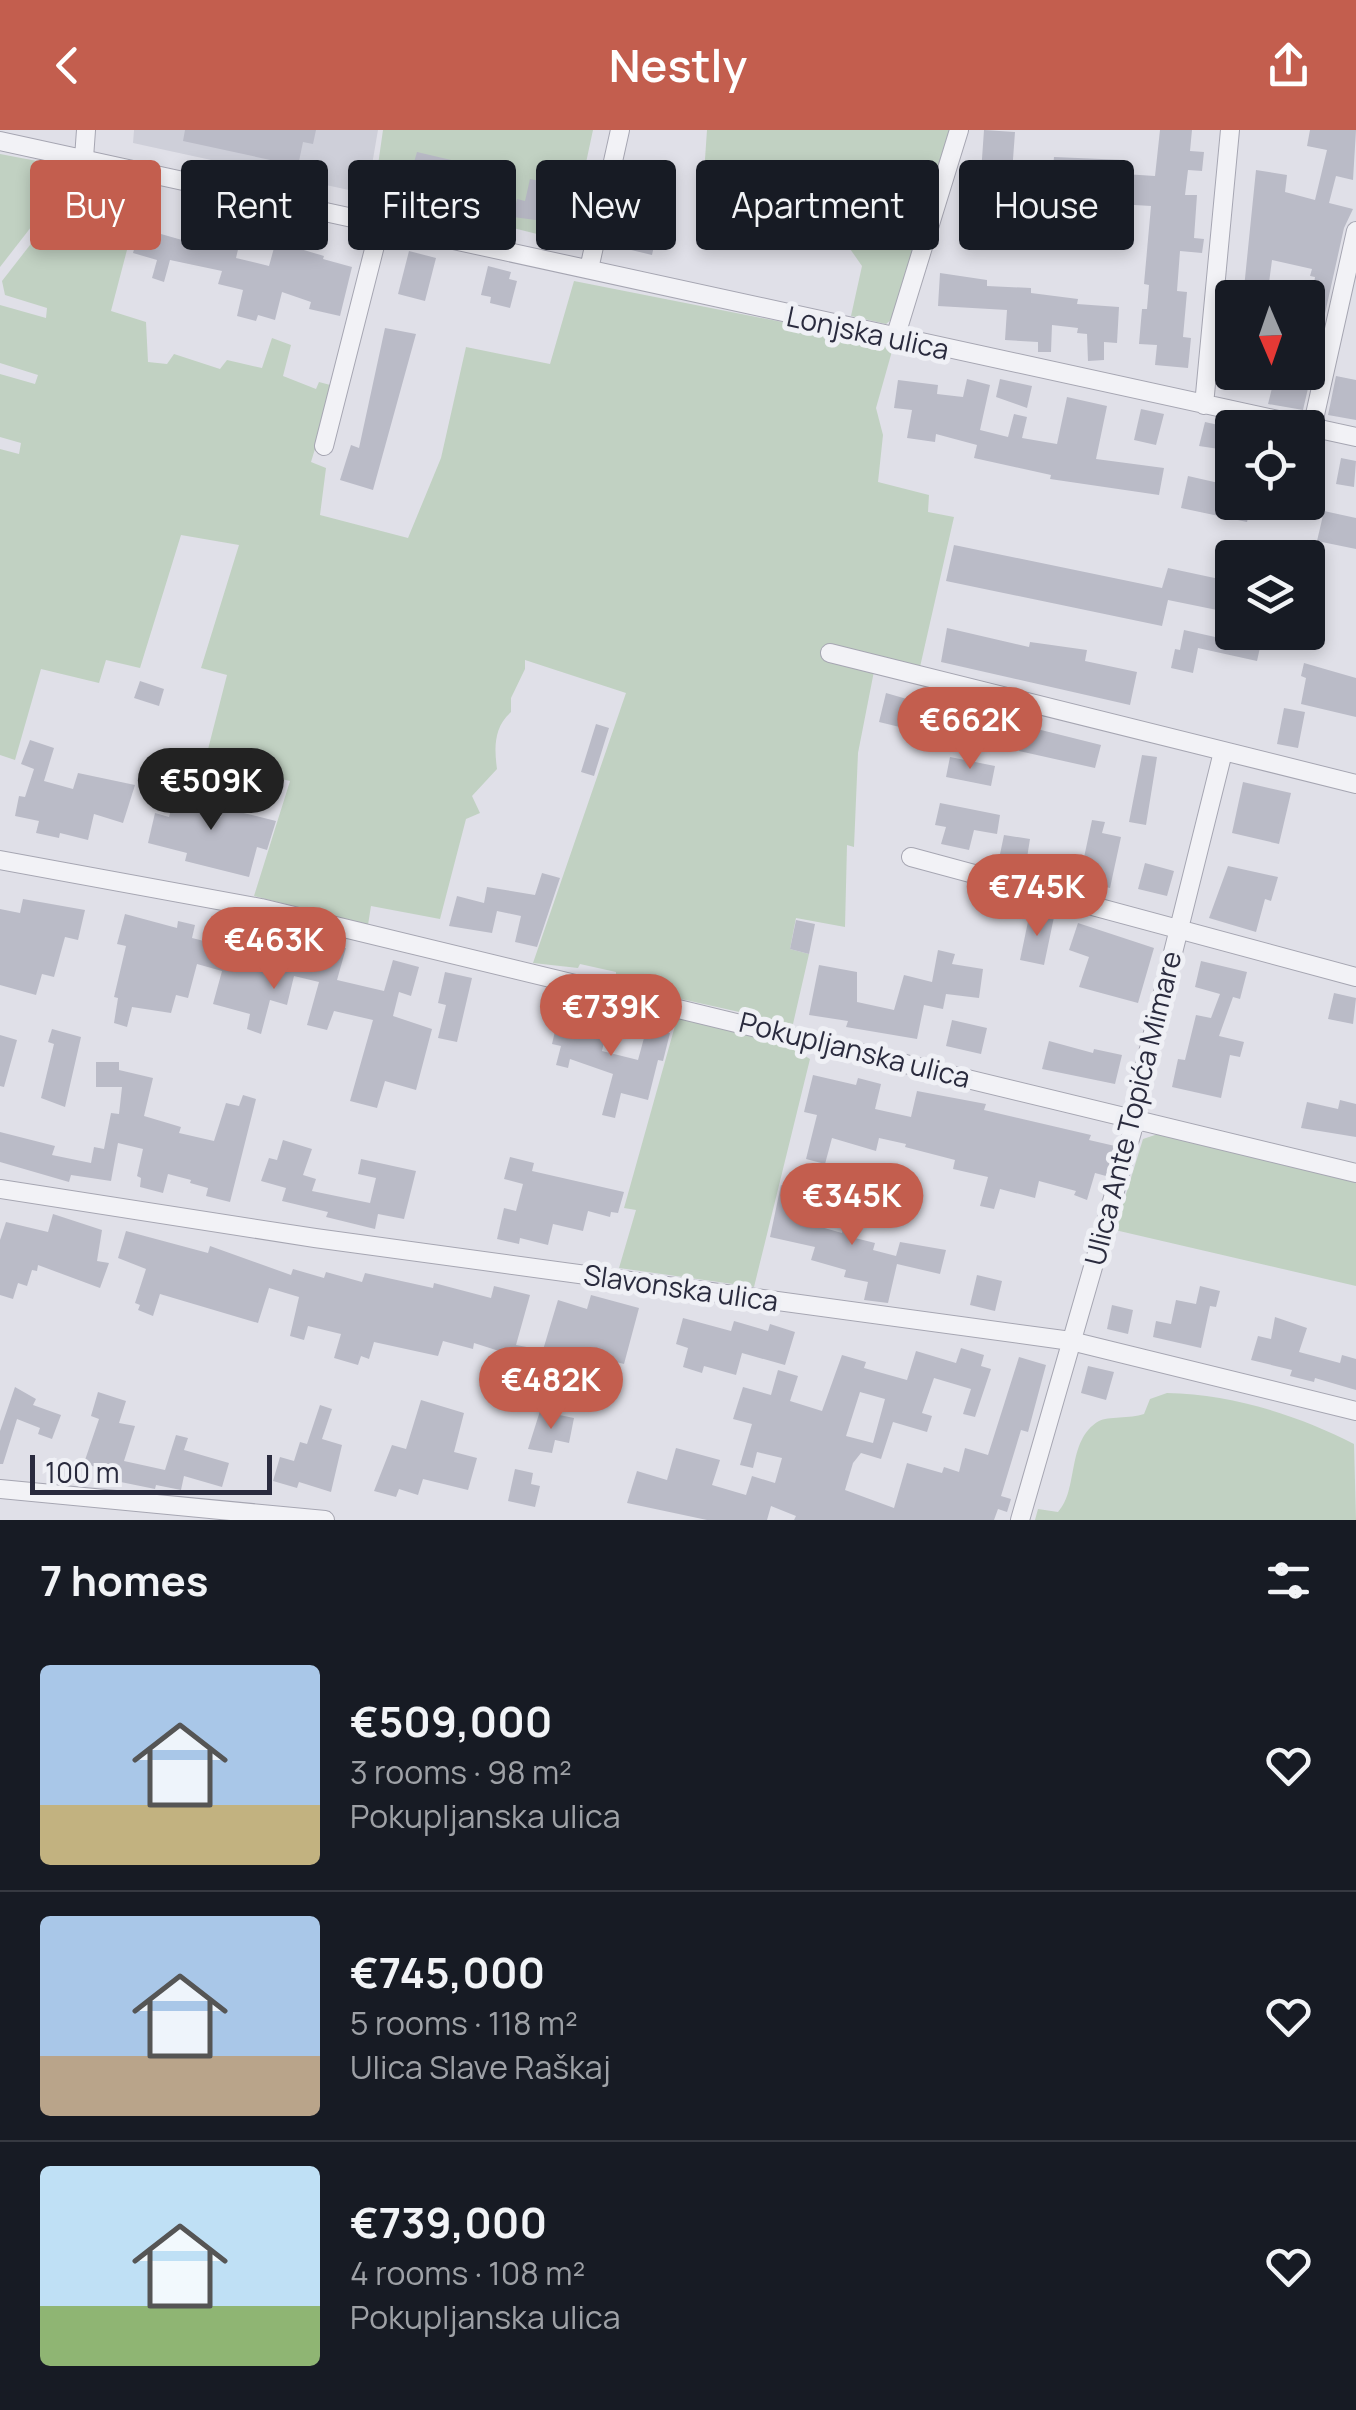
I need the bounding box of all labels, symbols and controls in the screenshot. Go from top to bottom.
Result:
text: Nestly [609,34,747,96]
icon: back [40,38,95,93]
icon: share [1261,38,1316,93]
chip: Buy [30,160,161,250]
chip: Rent [181,160,328,250]
chip: Filters [348,160,516,250]
chip: New [536,160,676,250]
chip: Apartment [696,160,939,250]
chip: House [959,160,1134,250]
north arrow [1215,280,1325,390]
map controls [1215,280,1325,650]
street label: Lonjska ulica [783,296,953,368]
button: locate [1215,410,1325,520]
button: layers [1215,540,1325,650]
pin: €662K [900,687,1040,772]
text: €662K [919,697,1021,741]
pin: €509K [141,748,281,833]
text: €509K [160,758,262,802]
pin: €745K [967,854,1107,939]
text: €745K [989,864,1085,908]
pin: €463K [204,907,344,992]
text: €463K [224,917,324,961]
street label: Ulica Ante Topića Mimare [1075,947,1189,1269]
pin: €739K [541,974,681,1059]
text: €739K [562,984,660,1028]
street label: Pokupljanska ulica [736,1002,974,1096]
pin: €345K [782,1163,922,1248]
text: €345K [802,1173,902,1217]
street label: Slavonska ulica [581,1255,781,1319]
pin: €482K [481,1347,621,1432]
text: €482K [501,1357,601,1401]
scale bar [30,1450,272,1494]
text: 100 m [45,1453,119,1491]
text: 7 homes [40,1551,208,1609]
icon: filters [1261,1553,1316,1608]
text: €509,000 [350,1692,552,1750]
icon: home [120,1705,240,1825]
icon: heart [1261,1738,1316,1793]
text: 3 rooms · 98 m² [350,1750,572,1794]
text: Pokupljanska ulica [350,1794,620,1838]
text: €745,000 [350,1943,545,2001]
icon: home [120,1956,240,2076]
icon: heart [1261,1989,1316,2044]
text: 5 rooms · 118 m² [350,2001,578,2045]
text: Ulica Slave Raškaj [350,2045,611,2089]
text: €739,000 [350,2193,547,2251]
icon: home [120,2206,240,2326]
icon: heart [1261,2239,1316,2294]
text: 4 rooms · 108 m² [350,2251,585,2295]
text: Pokupljanska ulica [350,2295,620,2339]

